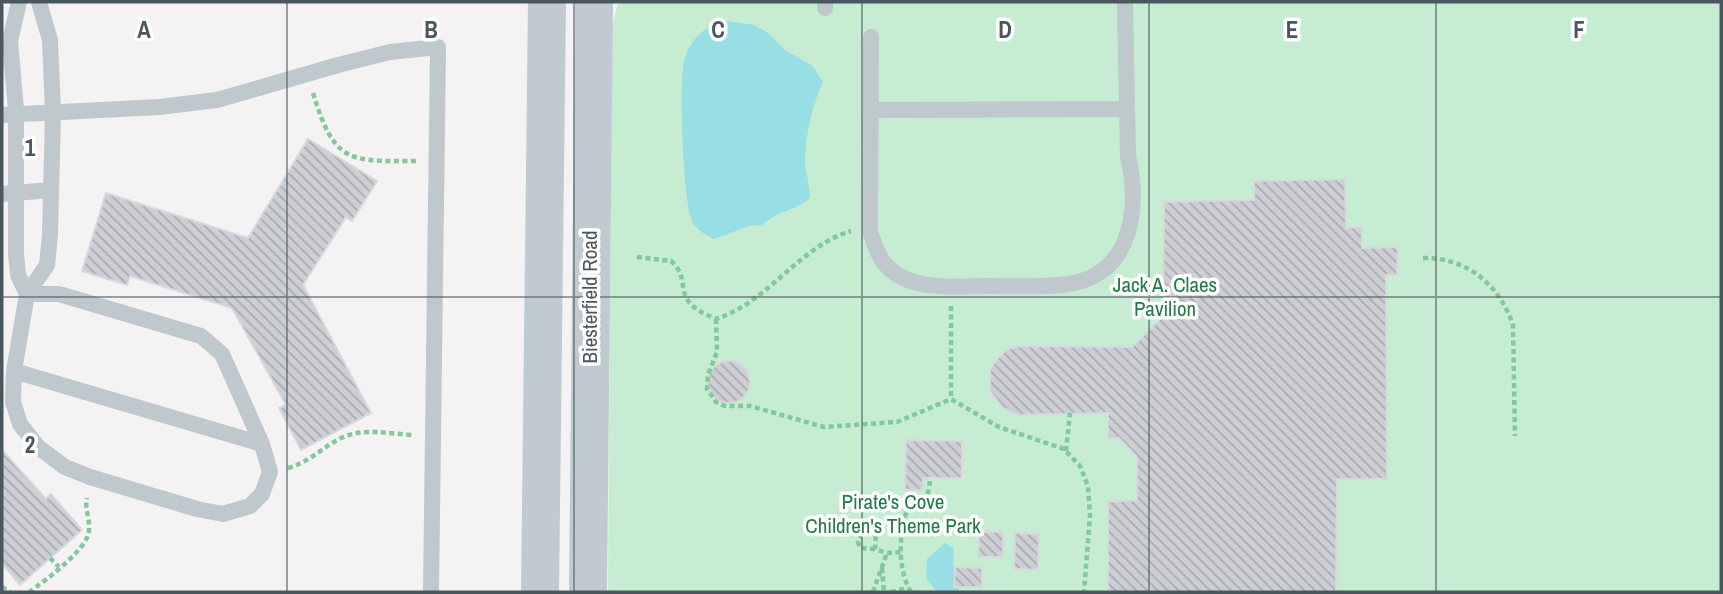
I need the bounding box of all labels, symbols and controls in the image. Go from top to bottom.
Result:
text: A [137,14,151,45]
text: B [424,14,438,45]
text: C [711,14,725,45]
text: D [998,14,1012,45]
text: E [1286,14,1298,45]
text: F [1573,14,1585,45]
text: 1 [25,132,36,163]
street label: Biesterfield Road [575,230,604,364]
park label: Jack A. Claes Pavilion [1113,270,1217,323]
text: 2 [25,429,35,460]
park label: Pirate's Cove Children's Theme Park [805,487,981,540]

